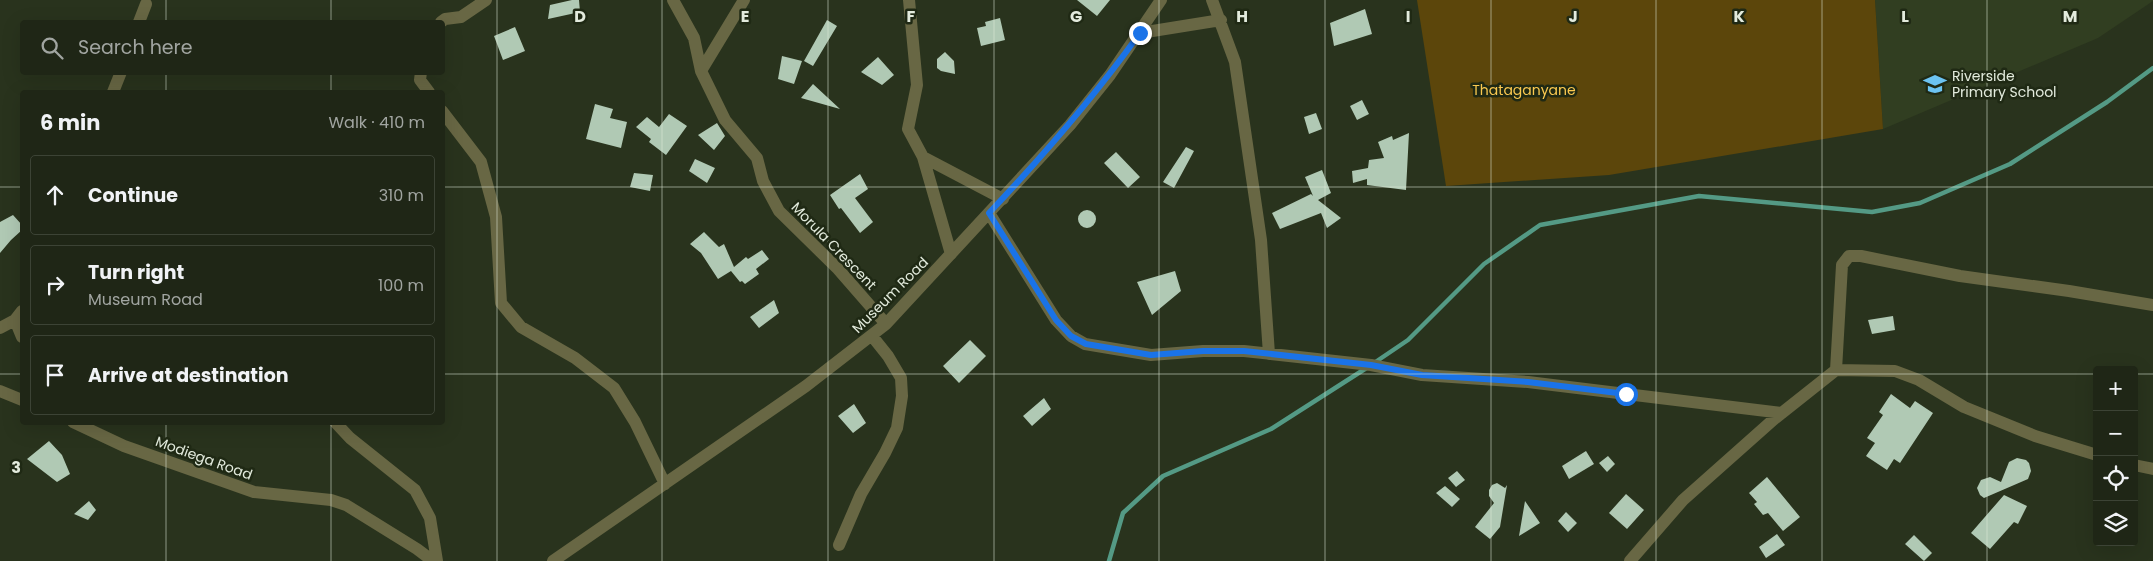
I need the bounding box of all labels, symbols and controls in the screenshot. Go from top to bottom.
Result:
text: D [574,5,586,28]
text: E [741,5,749,28]
text: F [907,5,916,28]
text: G [1070,5,1082,28]
text: H [1236,5,1248,28]
text: I [1406,5,1410,28]
text: J [1568,5,1578,28]
text: K [1733,5,1745,28]
text: L [1901,5,1909,28]
text: M [2063,5,2077,28]
search box [20,20,445,75]
route end [1129,22,1152,45]
icon: search [38,34,66,62]
text: Search here [78,34,192,61]
place label: Riverside Primary School [1952,66,2057,102]
school or university icon: Riverside Primary School [1922,71,1948,97]
park label: Thataganyane [1472,80,1576,100]
text: 6 min [40,108,100,137]
text: Walk · 410 m [328,111,425,134]
icon: ahead [41,181,69,209]
text: Continue [88,182,178,209]
text: 310 m [379,184,424,207]
street label: Morula Crescent [787,198,881,294]
street label: Museum Road [847,252,933,338]
text: Turn right [88,259,184,286]
icon: right [41,271,69,299]
text: 100 m [378,274,424,297]
text: Museum Road [88,288,203,311]
icon: arrive [41,361,69,389]
text: Arrive at destination [88,362,289,389]
map controls [2093,366,2138,546]
button: + [2093,366,2138,411]
route start [1615,383,1638,406]
button: − [2093,411,2138,456]
street label: Modiega Road [153,431,255,485]
text: 3 [11,456,21,479]
button: locate [2093,456,2138,501]
button: layers [2093,501,2138,546]

